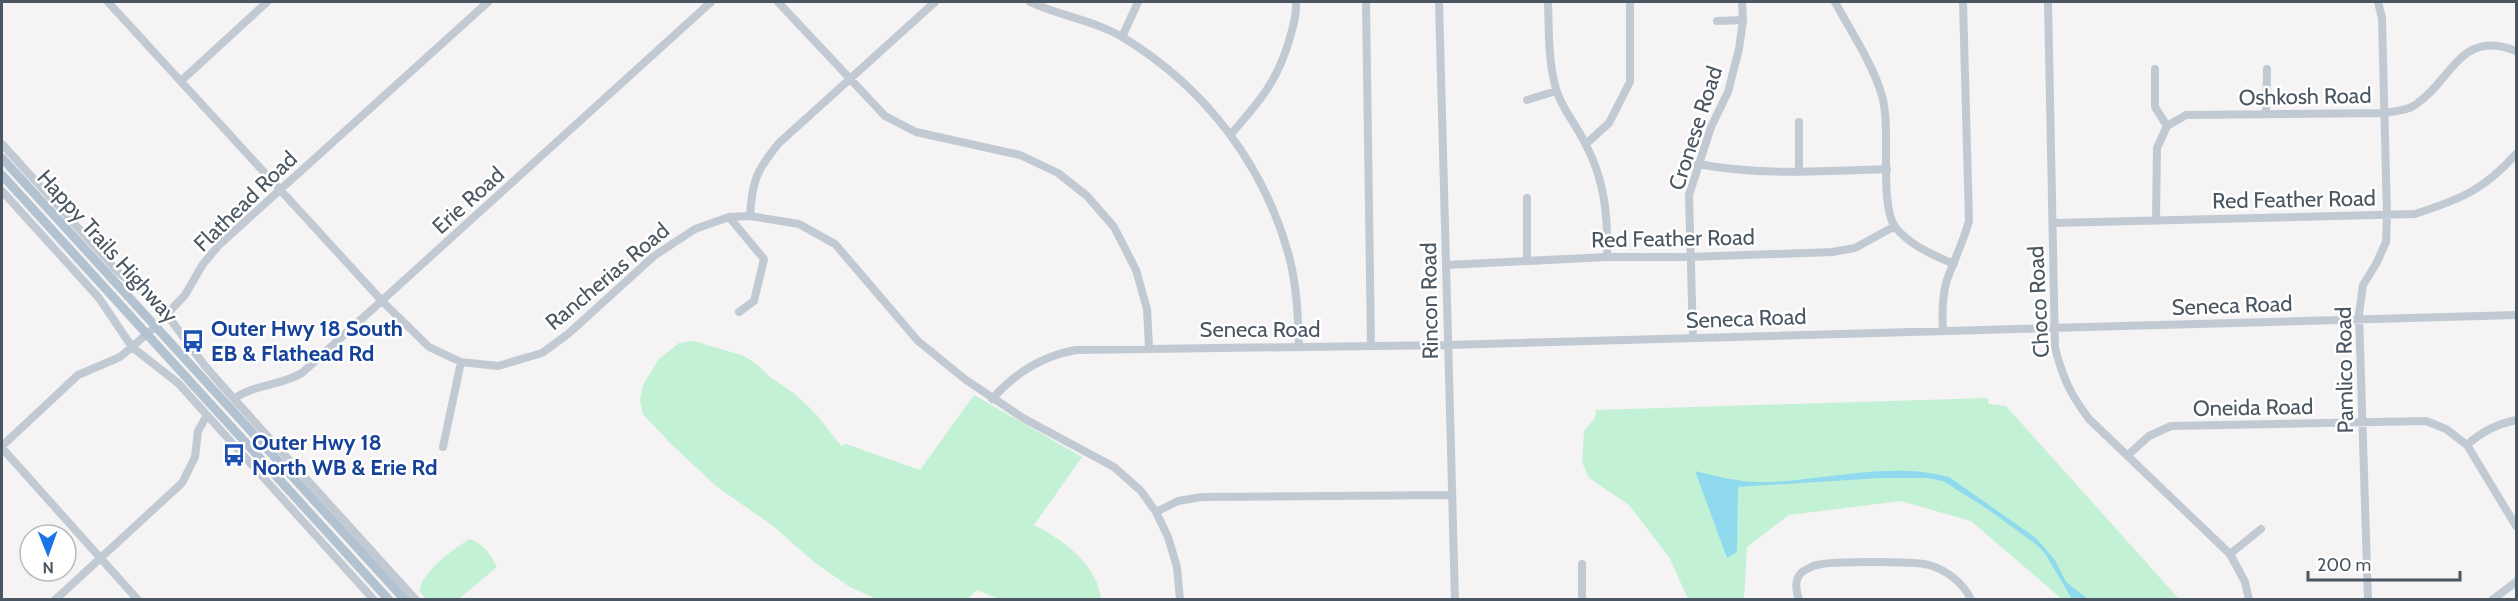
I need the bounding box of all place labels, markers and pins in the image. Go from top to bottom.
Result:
place label: Outer Hwy 18 South EB & Flathead Rd [211,315,403,367]
bus stop icon: Outer Hwy 18 South EB & Flathead Rd [180,328,206,354]
place label: Outer Hwy 18 North WB & Erie Rd [252,429,437,481]
bus stop icon: Outer Hwy 18 North WB & Erie Rd [221,442,247,468]

